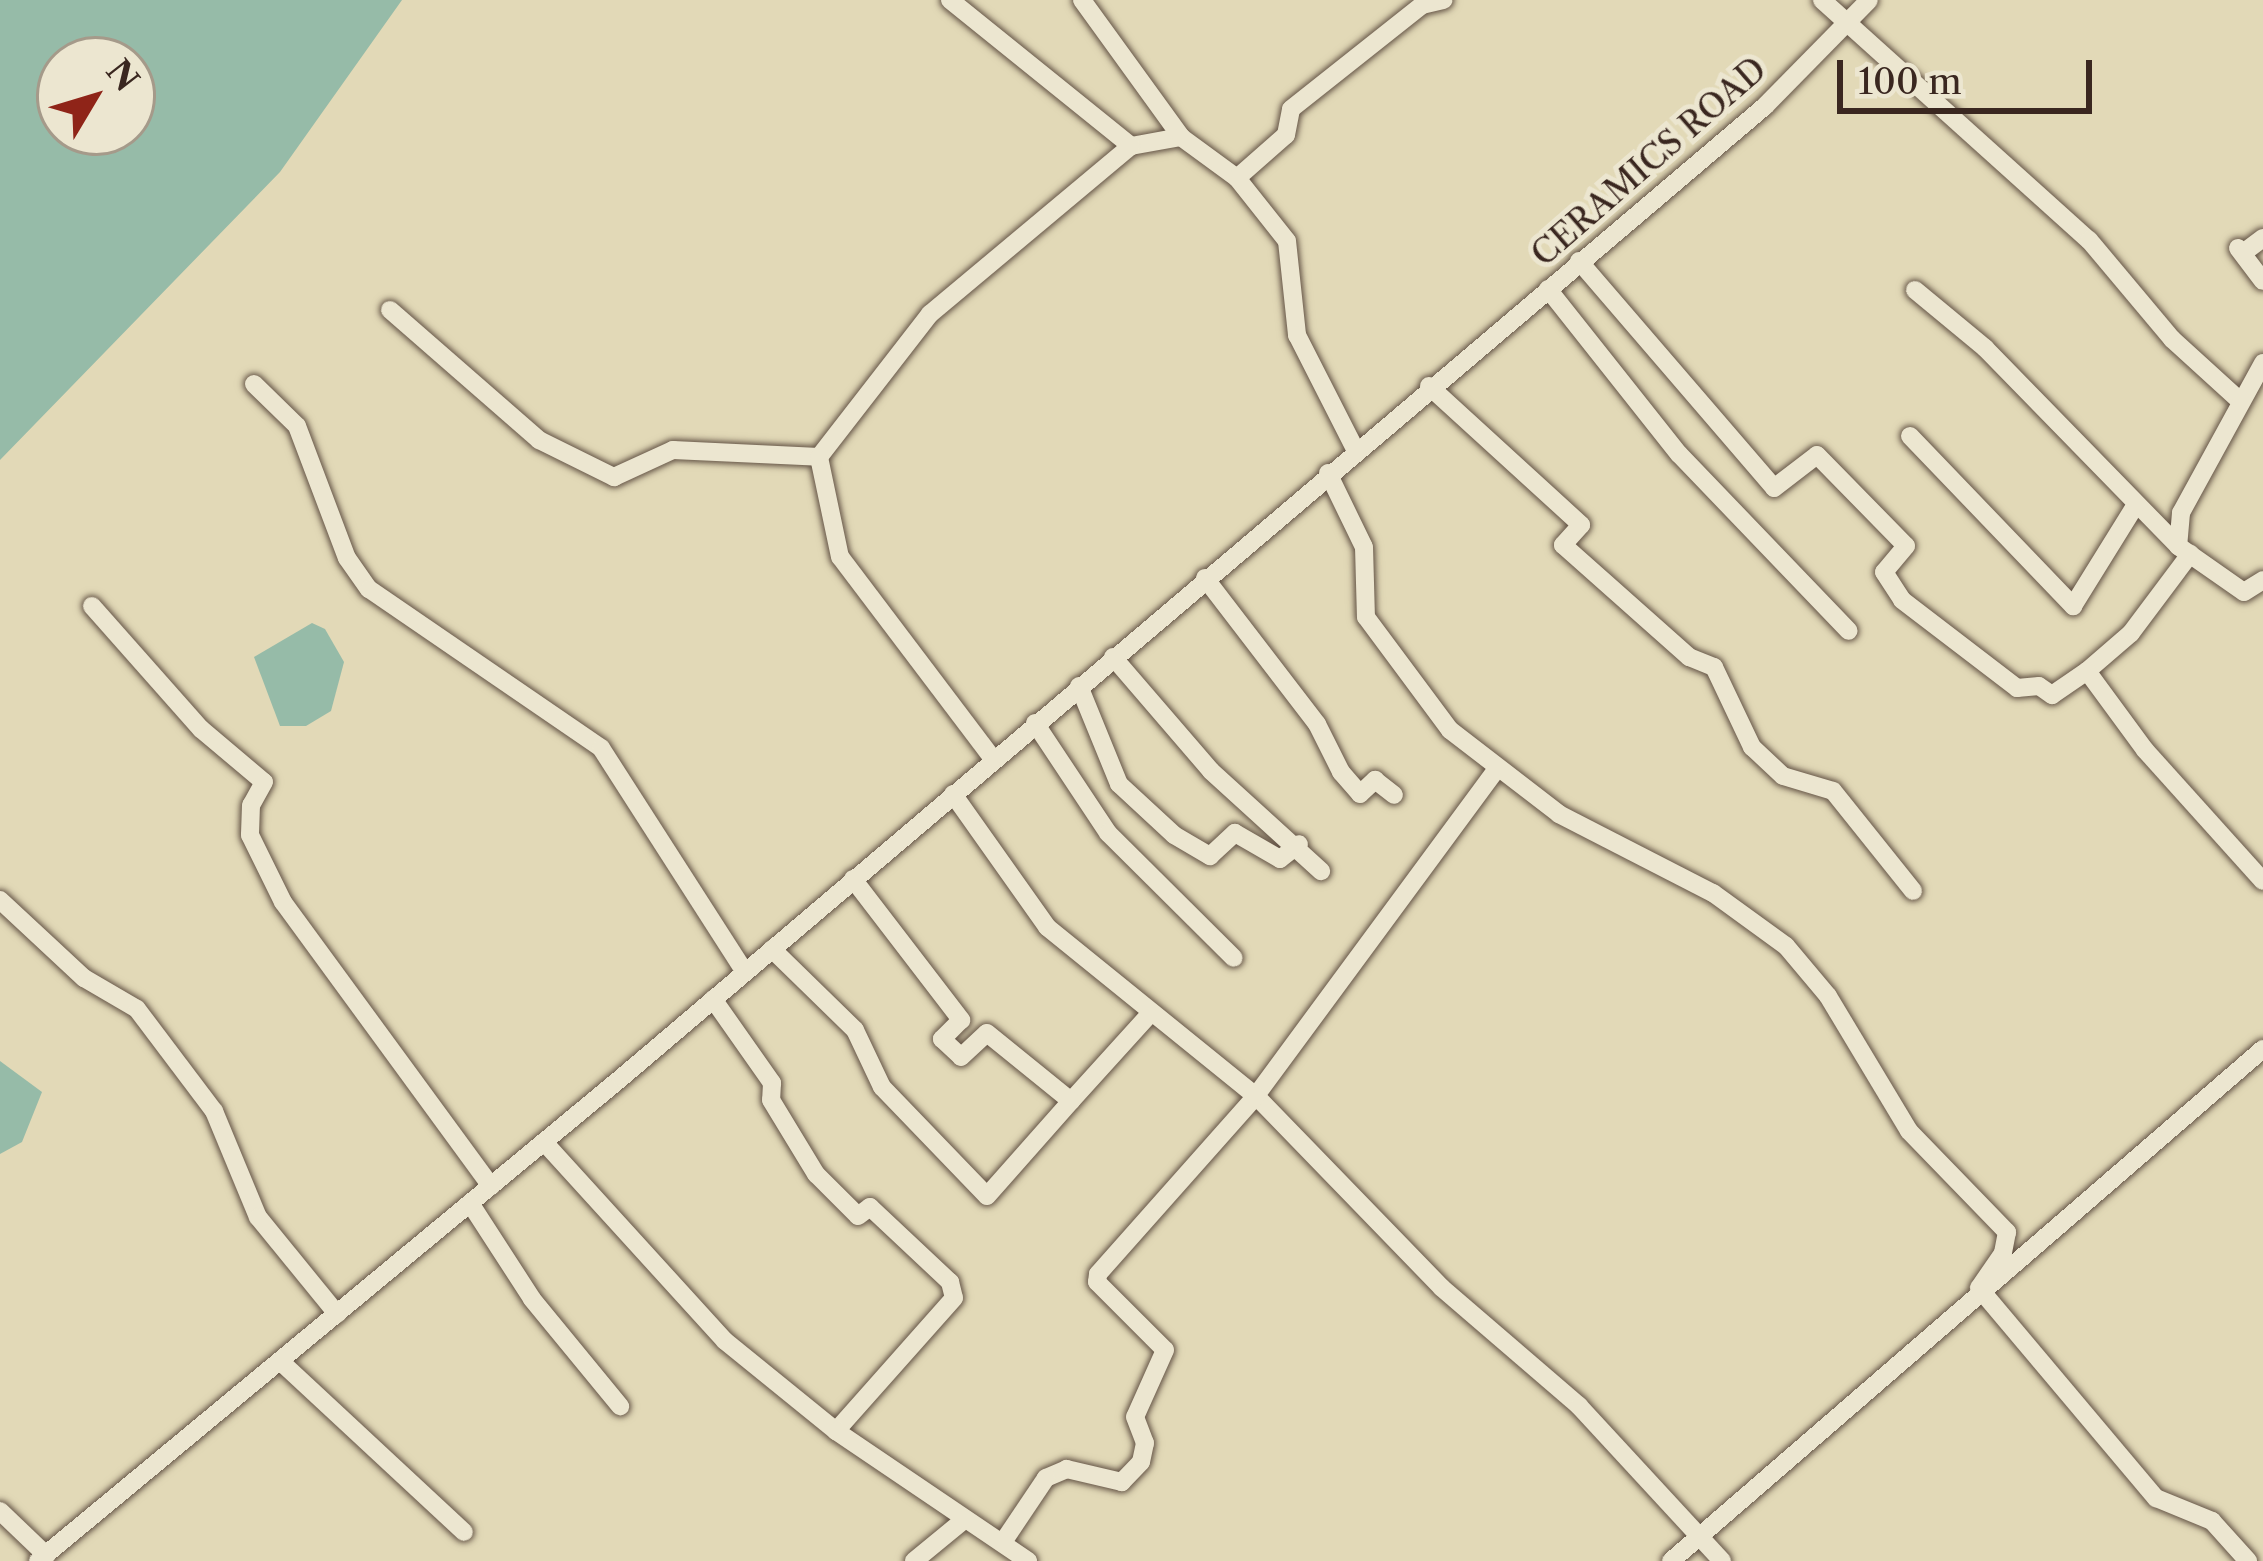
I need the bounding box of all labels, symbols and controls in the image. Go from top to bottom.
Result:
north arrow [36,36,156,156]
scale bar [1843,36,2098,110]
street label: CERAMICS ROAD [1524,49,1774,275]
text: N [97,51,147,99]
text: 100 m [1858,59,1962,103]

